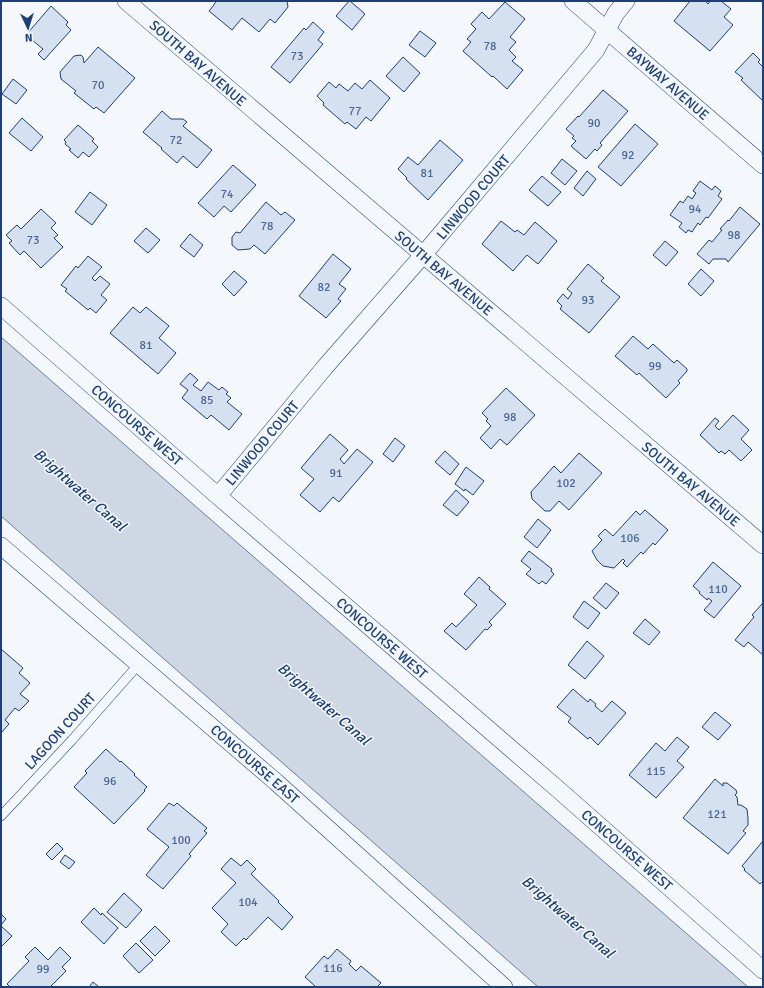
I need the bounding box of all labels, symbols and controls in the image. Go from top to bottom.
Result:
north arrow [8,8,48,48]
street label: SOUTH BAY AVENUE [146,17,250,110]
text: N [24,31,33,44]
house number: 78 [484,39,496,54]
street label: BAYWAY AVENUE [623,43,712,124]
house number: 73 [291,49,303,64]
house number: 70 [92,78,104,93]
house number: 77 [349,104,361,119]
house number: 90 [588,116,600,131]
house number: 72 [170,133,182,148]
house number: 92 [622,148,634,163]
street label: LINWOOD COURT [433,151,514,243]
house number: 81 [421,166,433,181]
house number: 74 [221,187,234,202]
house number: 94 [689,202,702,217]
house number: 78 [261,219,273,234]
street label: SOUTH BAY AVENUE [391,227,496,319]
house number: 98 [728,228,740,243]
house number: 73 [27,233,39,248]
house number: 82 [318,280,330,295]
house number: 93 [582,293,594,308]
house number: 81 [140,338,152,353]
house number: 99 [649,359,661,374]
street label: CONCOURSE WEST [88,381,186,470]
house number: 85 [201,393,213,408]
street label: LINWOOD COURT [222,397,303,489]
house number: 98 [504,410,516,425]
street label: SOUTH BAY AVENUE [638,438,743,530]
water label: Brightwater Canal [30,445,131,536]
house number: 91 [330,466,342,481]
house number: 102 [556,476,576,491]
house number: 106 [620,531,640,546]
house number: 110 [708,582,728,597]
street label: CONCOURSE WEST [333,594,431,683]
water label: Brightwater Canal [274,659,375,750]
street label: LAGOON COURT [21,689,99,773]
street label: CONCOURSE EAST [207,721,303,808]
house number: 115 [646,764,666,779]
house number: 96 [104,774,116,789]
street label: CONCOURSE WEST [578,806,676,895]
house number: 121 [707,807,727,822]
house number: 100 [171,833,191,848]
water label: Brightwater Canal [518,872,619,963]
house number: 104 [238,895,258,910]
house number: 116 [323,961,343,976]
house number: 99 [37,962,49,977]

